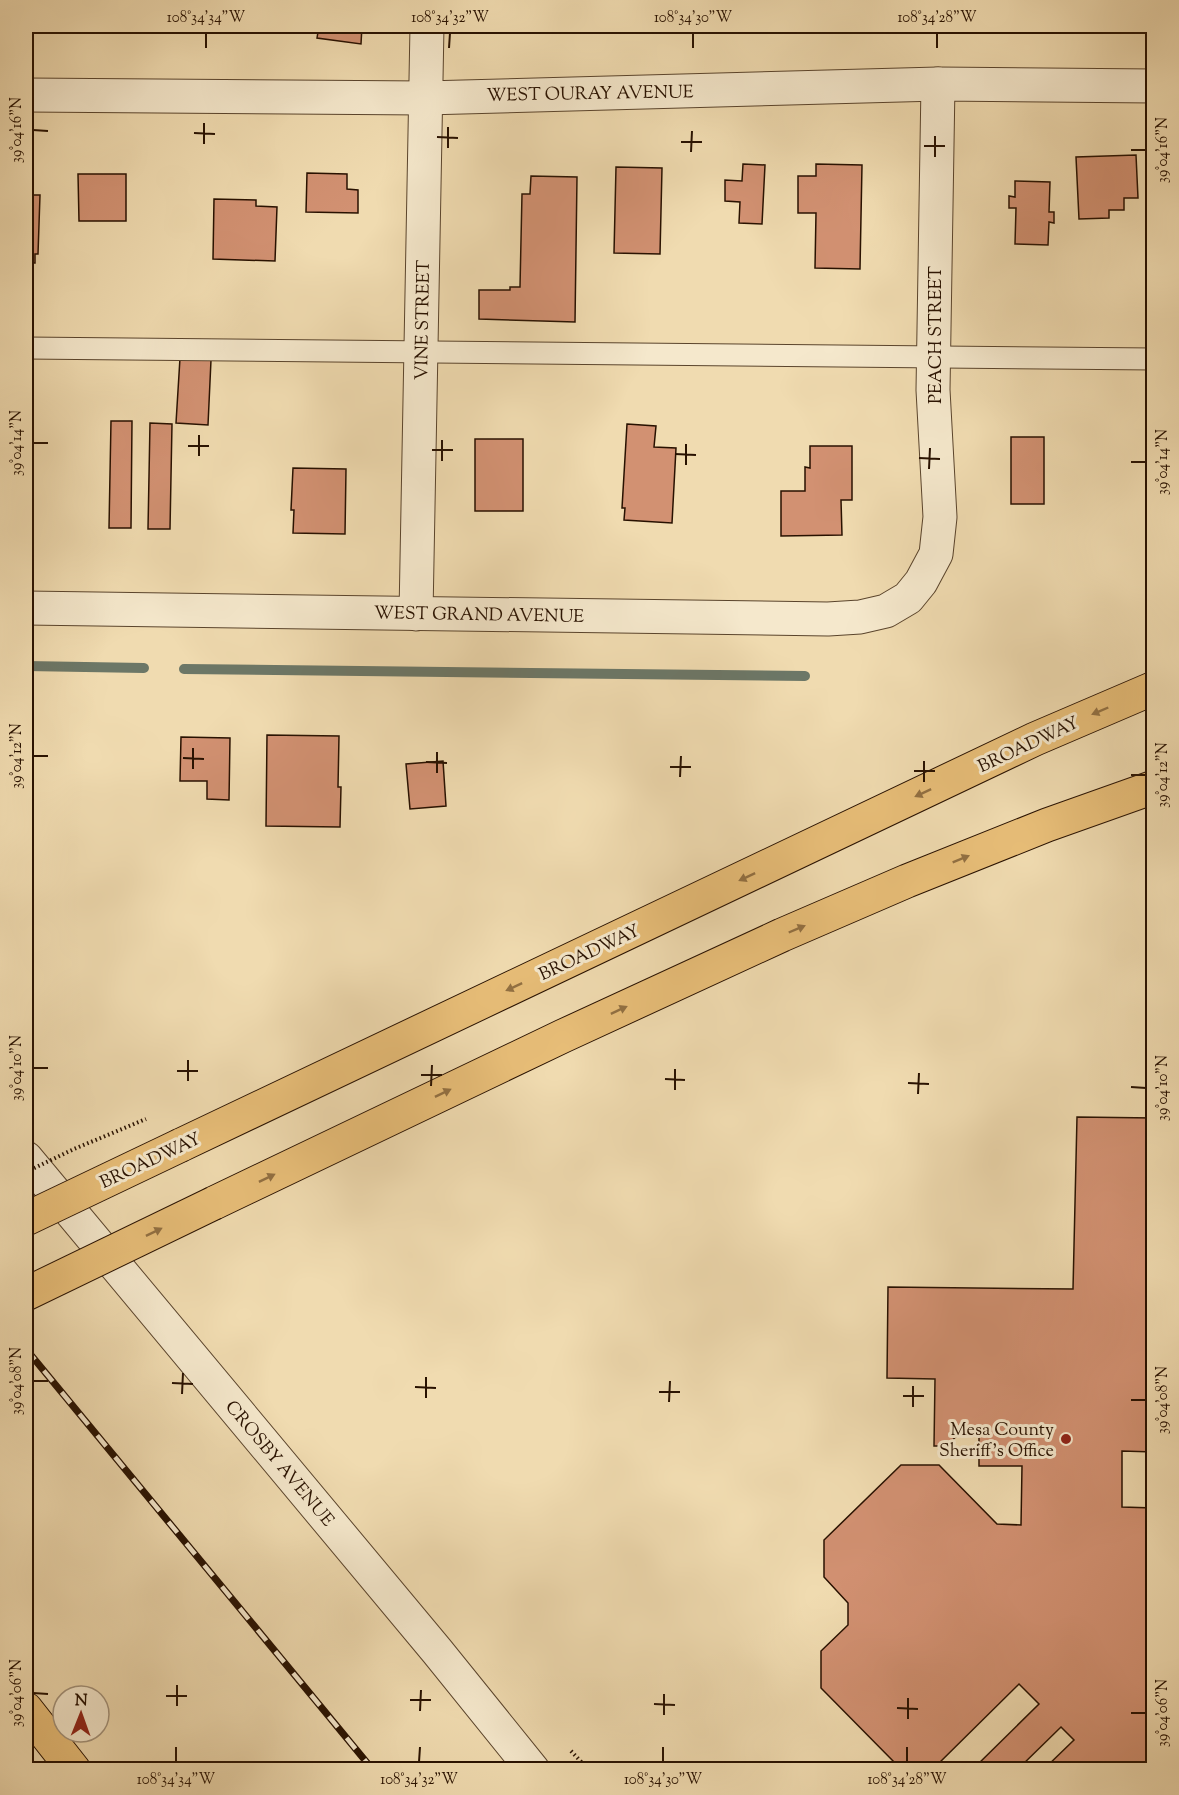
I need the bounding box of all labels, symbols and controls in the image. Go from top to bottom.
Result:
text: 108°34'34"W [167,8,245,29]
text: 108°34'32"W [411,8,489,29]
text: 108°34'30"W [654,8,732,29]
text: 108°34'28"W [897,8,977,29]
street label: WEST OURAY AVENUE [486,80,694,110]
text: 39°04'16"N [7,97,28,163]
text: 39°04'16"N [1153,117,1174,183]
street label: VINE STREET [410,259,438,380]
street label: PEACH STREET [924,266,950,404]
text: 39°04'14"N [7,410,28,476]
text: 39°04'14"N [1153,429,1174,495]
street label: WEST GRAND AVENUE [374,601,584,631]
one-way arrow [1091,707,1108,716]
street label: BROADWAY [974,711,1084,781]
text: 39°04'12"N [7,723,28,789]
text: 39°04'12"N [1153,742,1174,808]
one-way arrow [914,789,931,798]
one-way arrow [952,854,970,863]
one-way arrow [738,872,755,881]
street label: BROADWAY [535,919,645,989]
one-way arrow [788,924,806,934]
one-way arrow [505,983,522,992]
one-way arrow [611,1005,629,1015]
text: 39°04'10"N [7,1035,28,1101]
text: 39°04'10"N [1153,1055,1174,1121]
one-way arrow [434,1089,451,1098]
street label: BROADWAY [96,1127,206,1197]
one-way arrow [259,1173,276,1183]
one-way arrow [146,1228,163,1237]
text: 39°04'08"N [7,1347,28,1415]
text: 39°04'08"N [1153,1366,1174,1434]
street label: CROSBY AVENUE [218,1395,339,1533]
place label: Mesa County Sheriff's Office [939,1418,1054,1465]
marker: Mesa County Sheriff's Office [1059,1432,1073,1446]
text: 39°04'06"N [7,1659,28,1727]
text: 39°04'06"N [1153,1679,1174,1747]
north arrow [51,1684,111,1744]
text: N [75,1690,88,1713]
text: 108°34'34"W [137,1770,215,1791]
text: 108°34'32"W [380,1770,458,1791]
text: 108°34'30"W [624,1770,702,1791]
text: 108°34'28"W [867,1770,947,1791]

